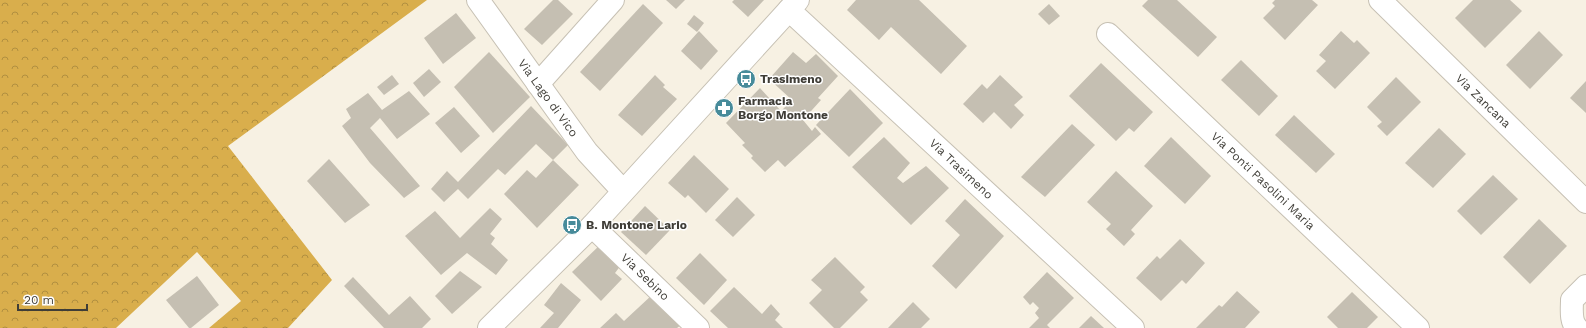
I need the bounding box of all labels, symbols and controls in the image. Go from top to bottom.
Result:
street label: Via Lago di Vico [515,56,581,140]
bus stop icon: Trasimeno [735,68,757,90]
street label: Via Zancana [1453,71,1514,131]
place label: Trasimeno [760,72,822,86]
place label: Farmacia Borgo Montone [738,94,828,122]
pharmacy icon: Farmacia Borgo Montone [713,97,735,119]
street label: Via Ponti Pasolini Maria [1208,129,1318,233]
street label: Via Trasimeno [926,136,996,202]
bus stop icon: B. Montone Lario [561,214,583,236]
place label: B. Montone Lario [586,218,687,232]
street label: Via Sebino [618,251,672,303]
scale bar [18,286,87,312]
text: 20 m [24,293,54,307]

